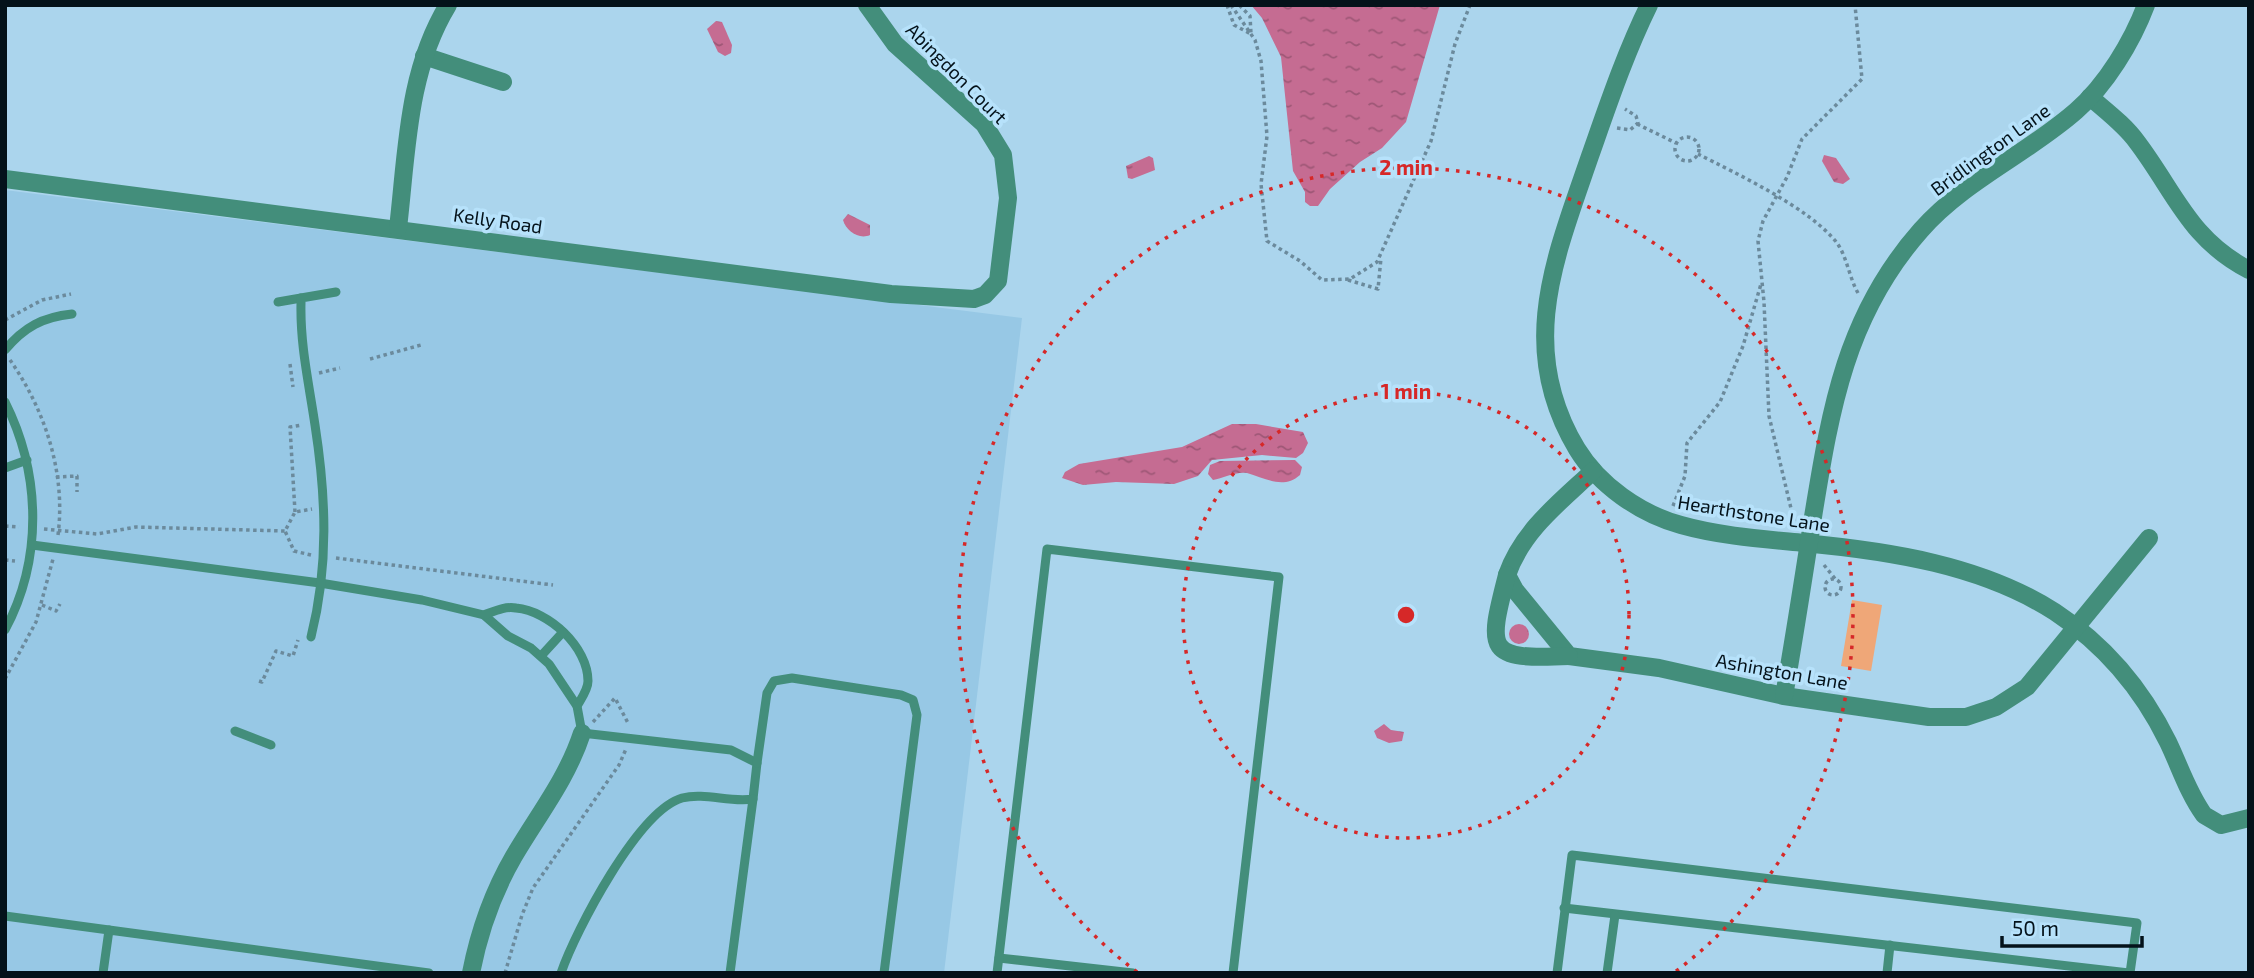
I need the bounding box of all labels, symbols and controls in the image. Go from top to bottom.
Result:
street label: Abingdon Court [902,18,1012,128]
street label: Bridlington Lane [1926,98,2054,200]
text: 2 min [1379,154,1433,179]
street label: Kelly Road [452,202,544,238]
text: 1 min [1381,378,1431,403]
street label: Hearthstone Lane [1676,490,1832,536]
centre of rings [1394,603,1418,627]
street label: Ashington Lane [1714,648,1850,694]
scale bar [2002,904,2142,948]
text: 50 m [2012,915,2059,940]

